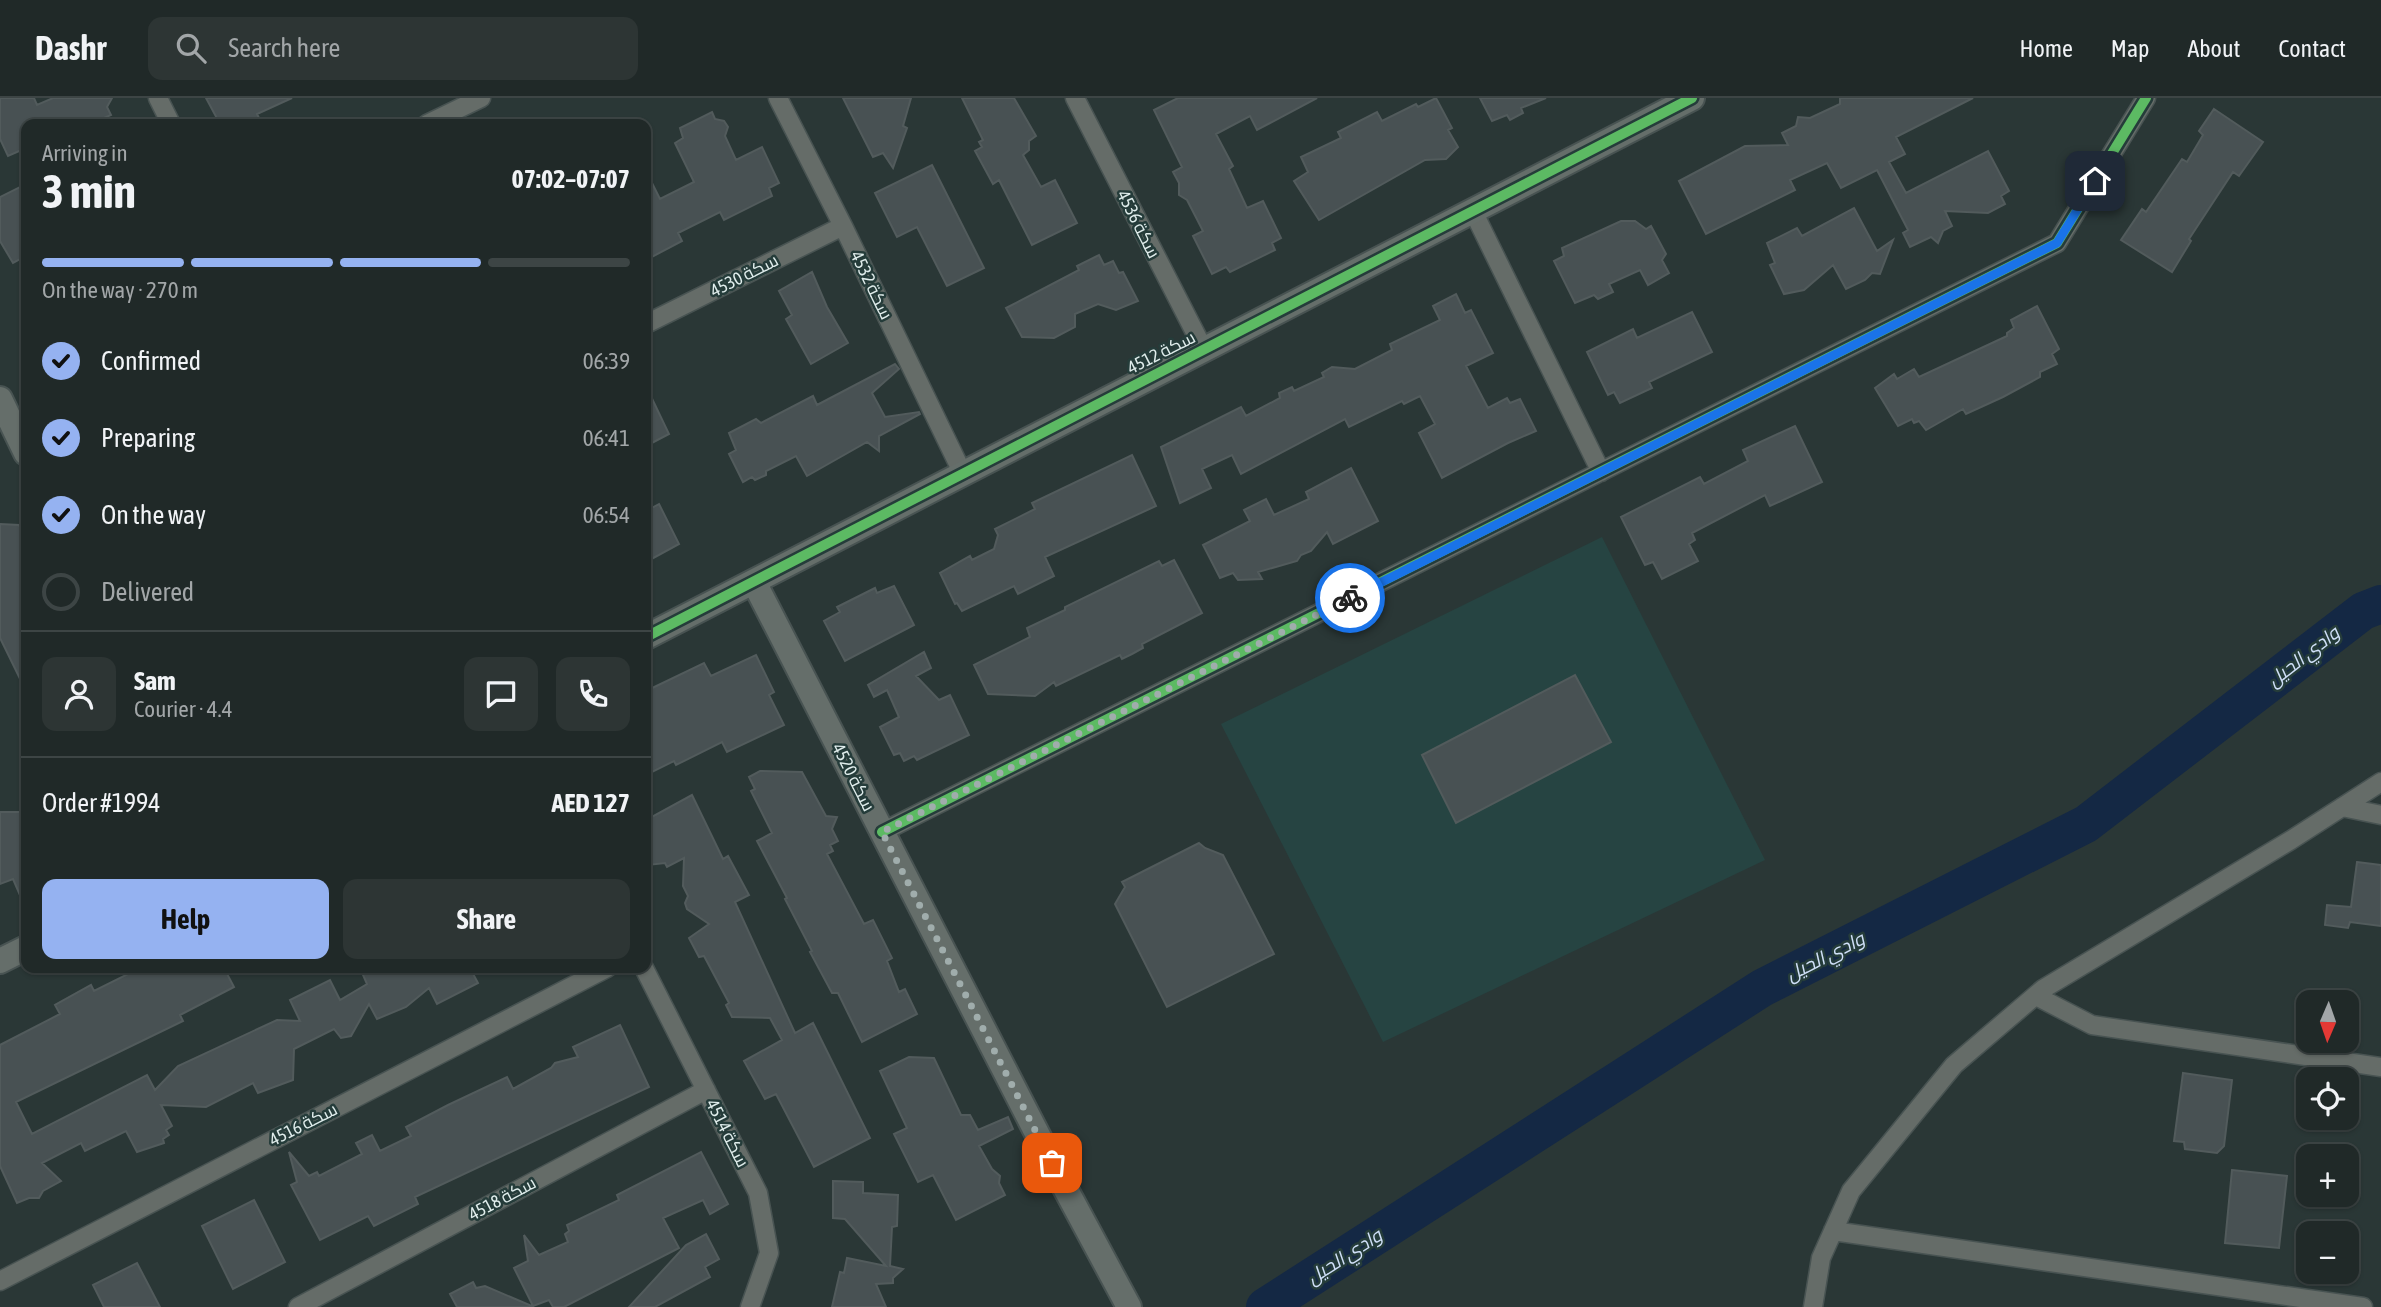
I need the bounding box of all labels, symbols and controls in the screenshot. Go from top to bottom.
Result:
search box [148,17,638,80]
text: Dashr [35,29,106,67]
icon: search [172,29,210,67]
text: Search here [228,33,340,63]
text: Home [2019,35,2073,62]
text: Map [2111,35,2149,62]
text: About [2187,35,2240,62]
text: Contact [2278,35,2346,62]
text: Arriving in [42,140,128,166]
pin [2065,151,2125,211]
icon: home [2076,162,2114,200]
text: 07:02–07:07 [512,164,630,194]
text: 3 min [42,165,136,218]
street label: سكة 4536 [1113,187,1165,261]
street label: سكة 4532 [846,247,898,323]
street label: سكة 4530 [707,249,781,301]
text: On the way · 270 m [42,277,198,303]
street label: سكة 4512 [1124,326,1198,378]
icon: check [42,342,80,380]
text: Confirmed [101,346,201,376]
text: 06:39 [583,348,630,374]
icon: check [42,419,80,457]
text: Preparing [101,423,195,453]
text: 06:41 [583,425,630,451]
icon: check [42,496,80,534]
text: On the way [101,500,206,530]
text: 06:54 [583,502,630,528]
courier [1315,563,1385,633]
text: Delivered [101,577,194,607]
icon: bike [1331,579,1369,617]
water label: وادي الحيل [2263,620,2348,695]
button: person [42,657,116,731]
button: chat [464,657,538,731]
button: phone [556,657,630,731]
text: Sam [134,666,176,696]
text: Courier · 4.4 [134,696,233,722]
street label: سكة 4520 [828,740,880,814]
text: Order #1994 [42,788,161,818]
text: AED 127 [551,788,630,818]
button: Help [42,879,329,959]
button: Share [343,879,630,959]
water label: وادي الحيل [1782,926,1872,990]
north arrow [2296,990,2359,1054]
map controls [2296,990,2359,1284]
button: locate [2296,1067,2359,1130]
street label: سكة 4514 [702,1096,754,1170]
street label: سكة 4516 [266,1098,340,1150]
pin [1022,1133,1082,1193]
icon: bag [1033,1144,1071,1182]
button: + [2296,1144,2359,1207]
street label: سكة 4518 [465,1171,539,1225]
button: − [2296,1221,2359,1284]
water label: وادي الحيل [1302,1223,1390,1293]

